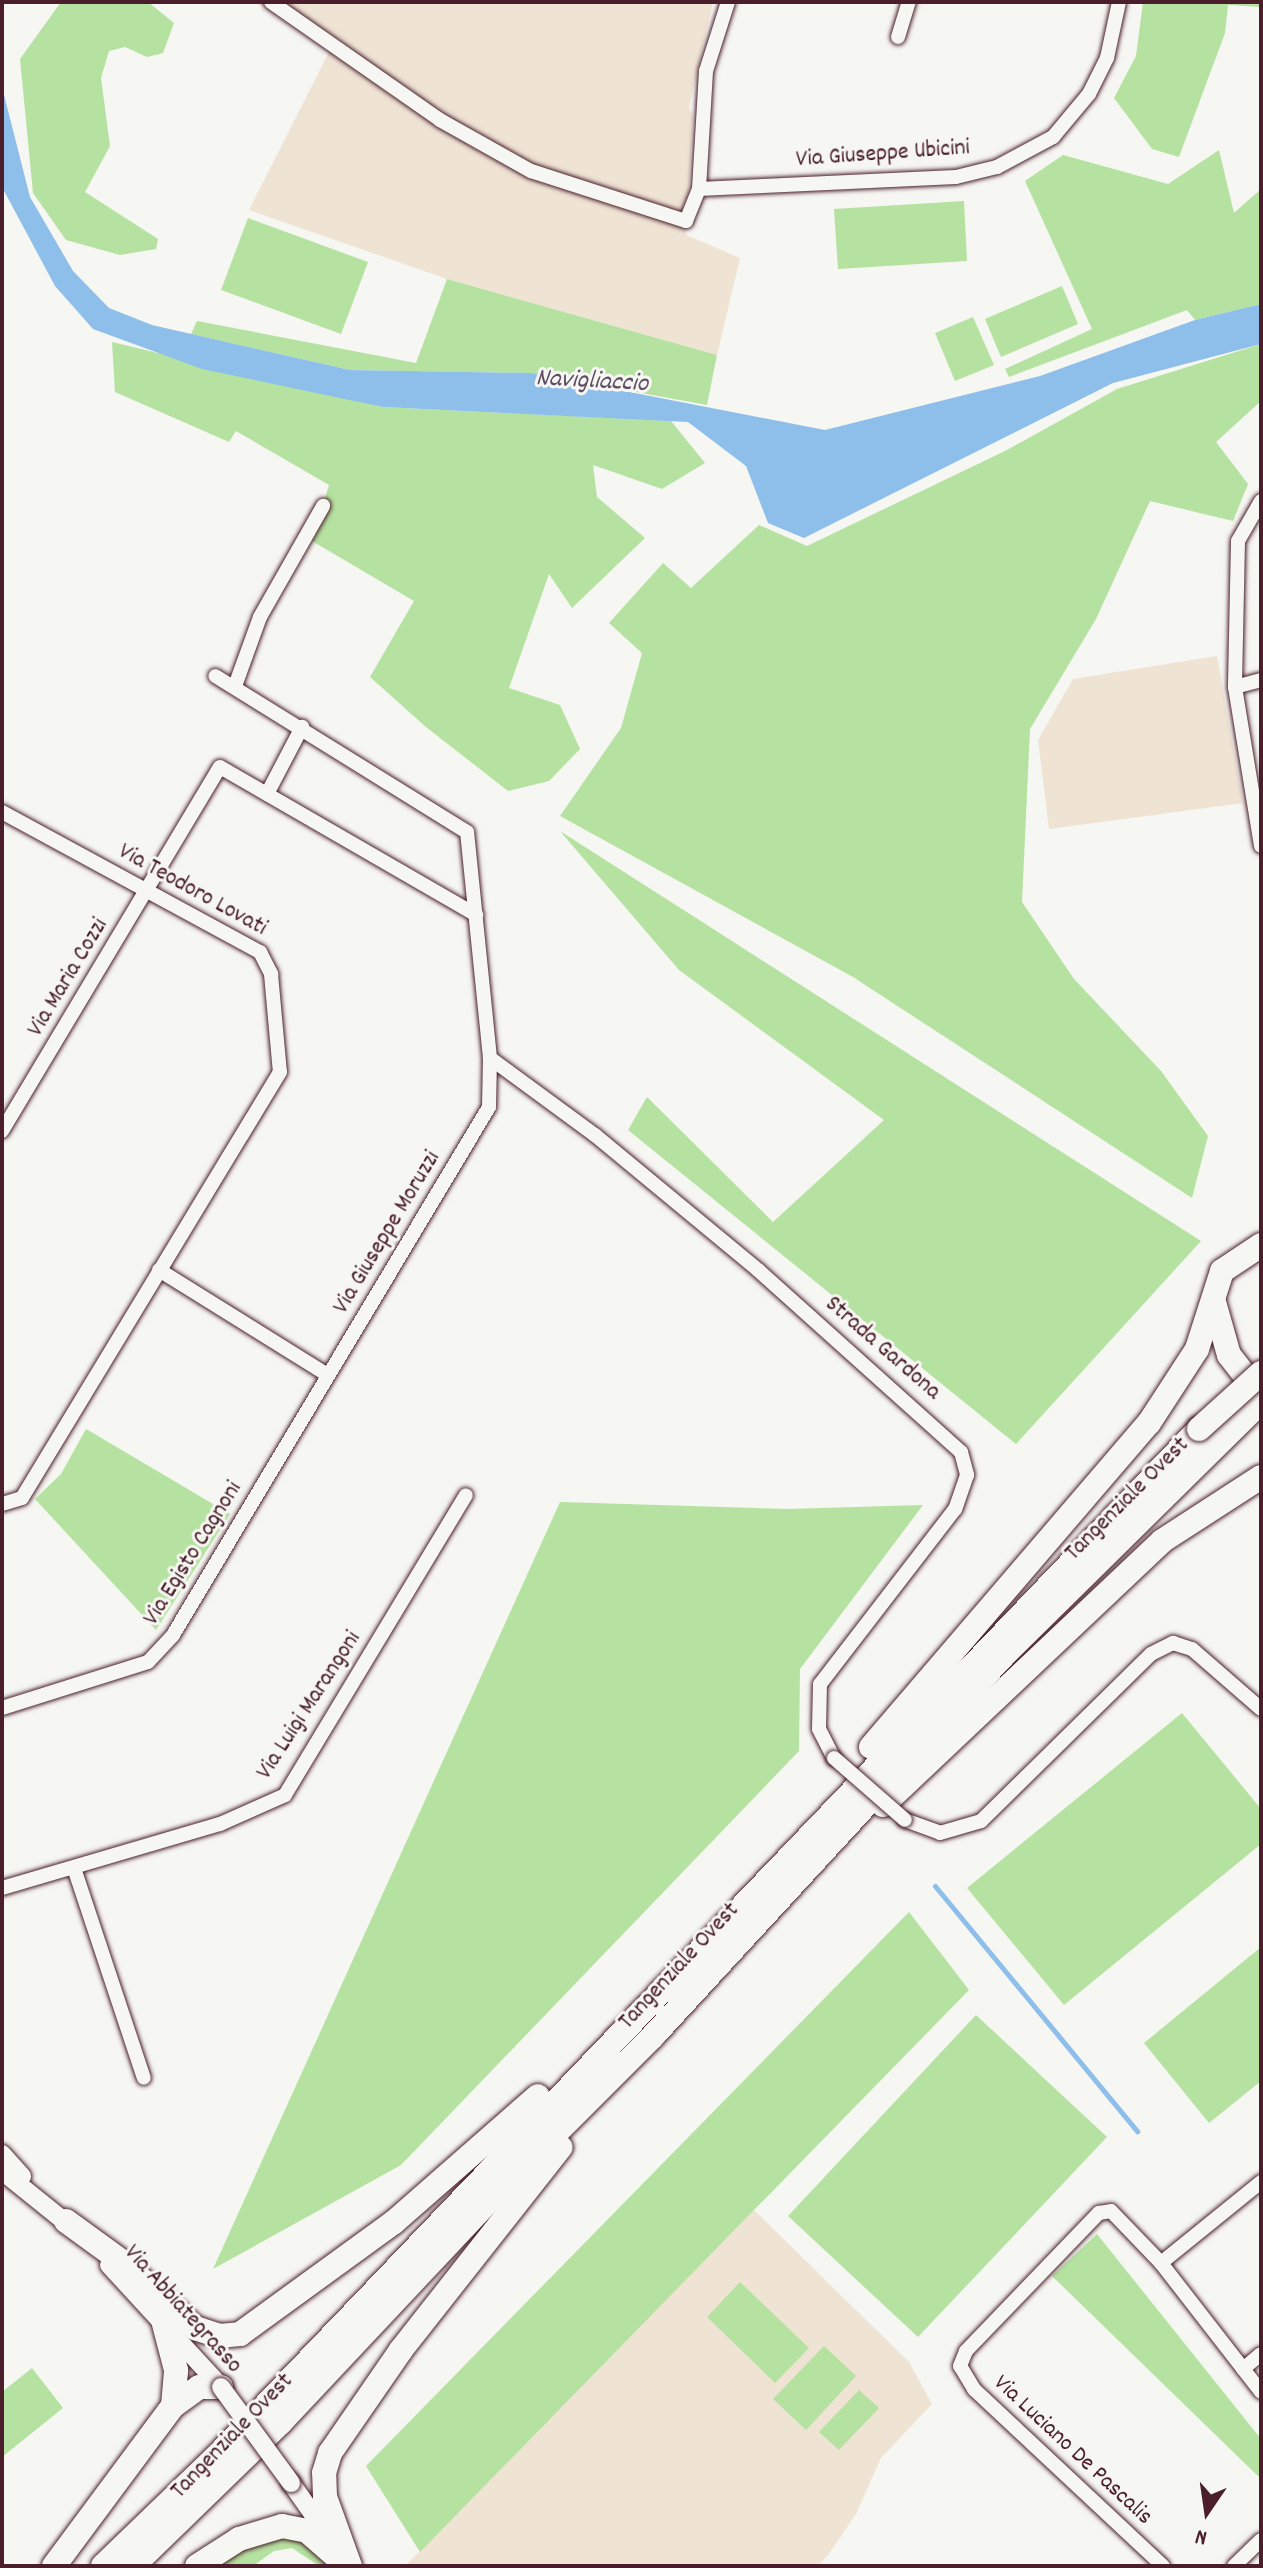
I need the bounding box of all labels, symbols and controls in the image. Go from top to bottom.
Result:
street label: Via Giuseppe Ubicini [795,135,971,175]
water label: Navigliaccio [535,363,649,401]
street label: Via Teodoro Lovati [113,838,271,944]
street label: Via Maria Cozzi [22,913,116,1043]
street label: Via Giuseppe Moruzzi [328,1146,448,1320]
street label: Strada Gardona [818,1291,946,1407]
street label: Tangenziale Ovest [1060,1432,1196,1568]
street label: Via Egisto Cagnoni [138,1477,250,1631]
street label: Via Luigi Marangoni [251,1627,369,1785]
street label: Tangenziale Ovest [614,1897,746,2037]
street label: Via Abbiategrasso [117,2240,247,2380]
street label: Tangenziale Ovest [166,2368,300,2506]
street label: Via Luciano De Pascalis [986,2370,1158,2532]
north arrow [1167,2472,1247,2552]
text: N [1193,2520,1210,2552]

